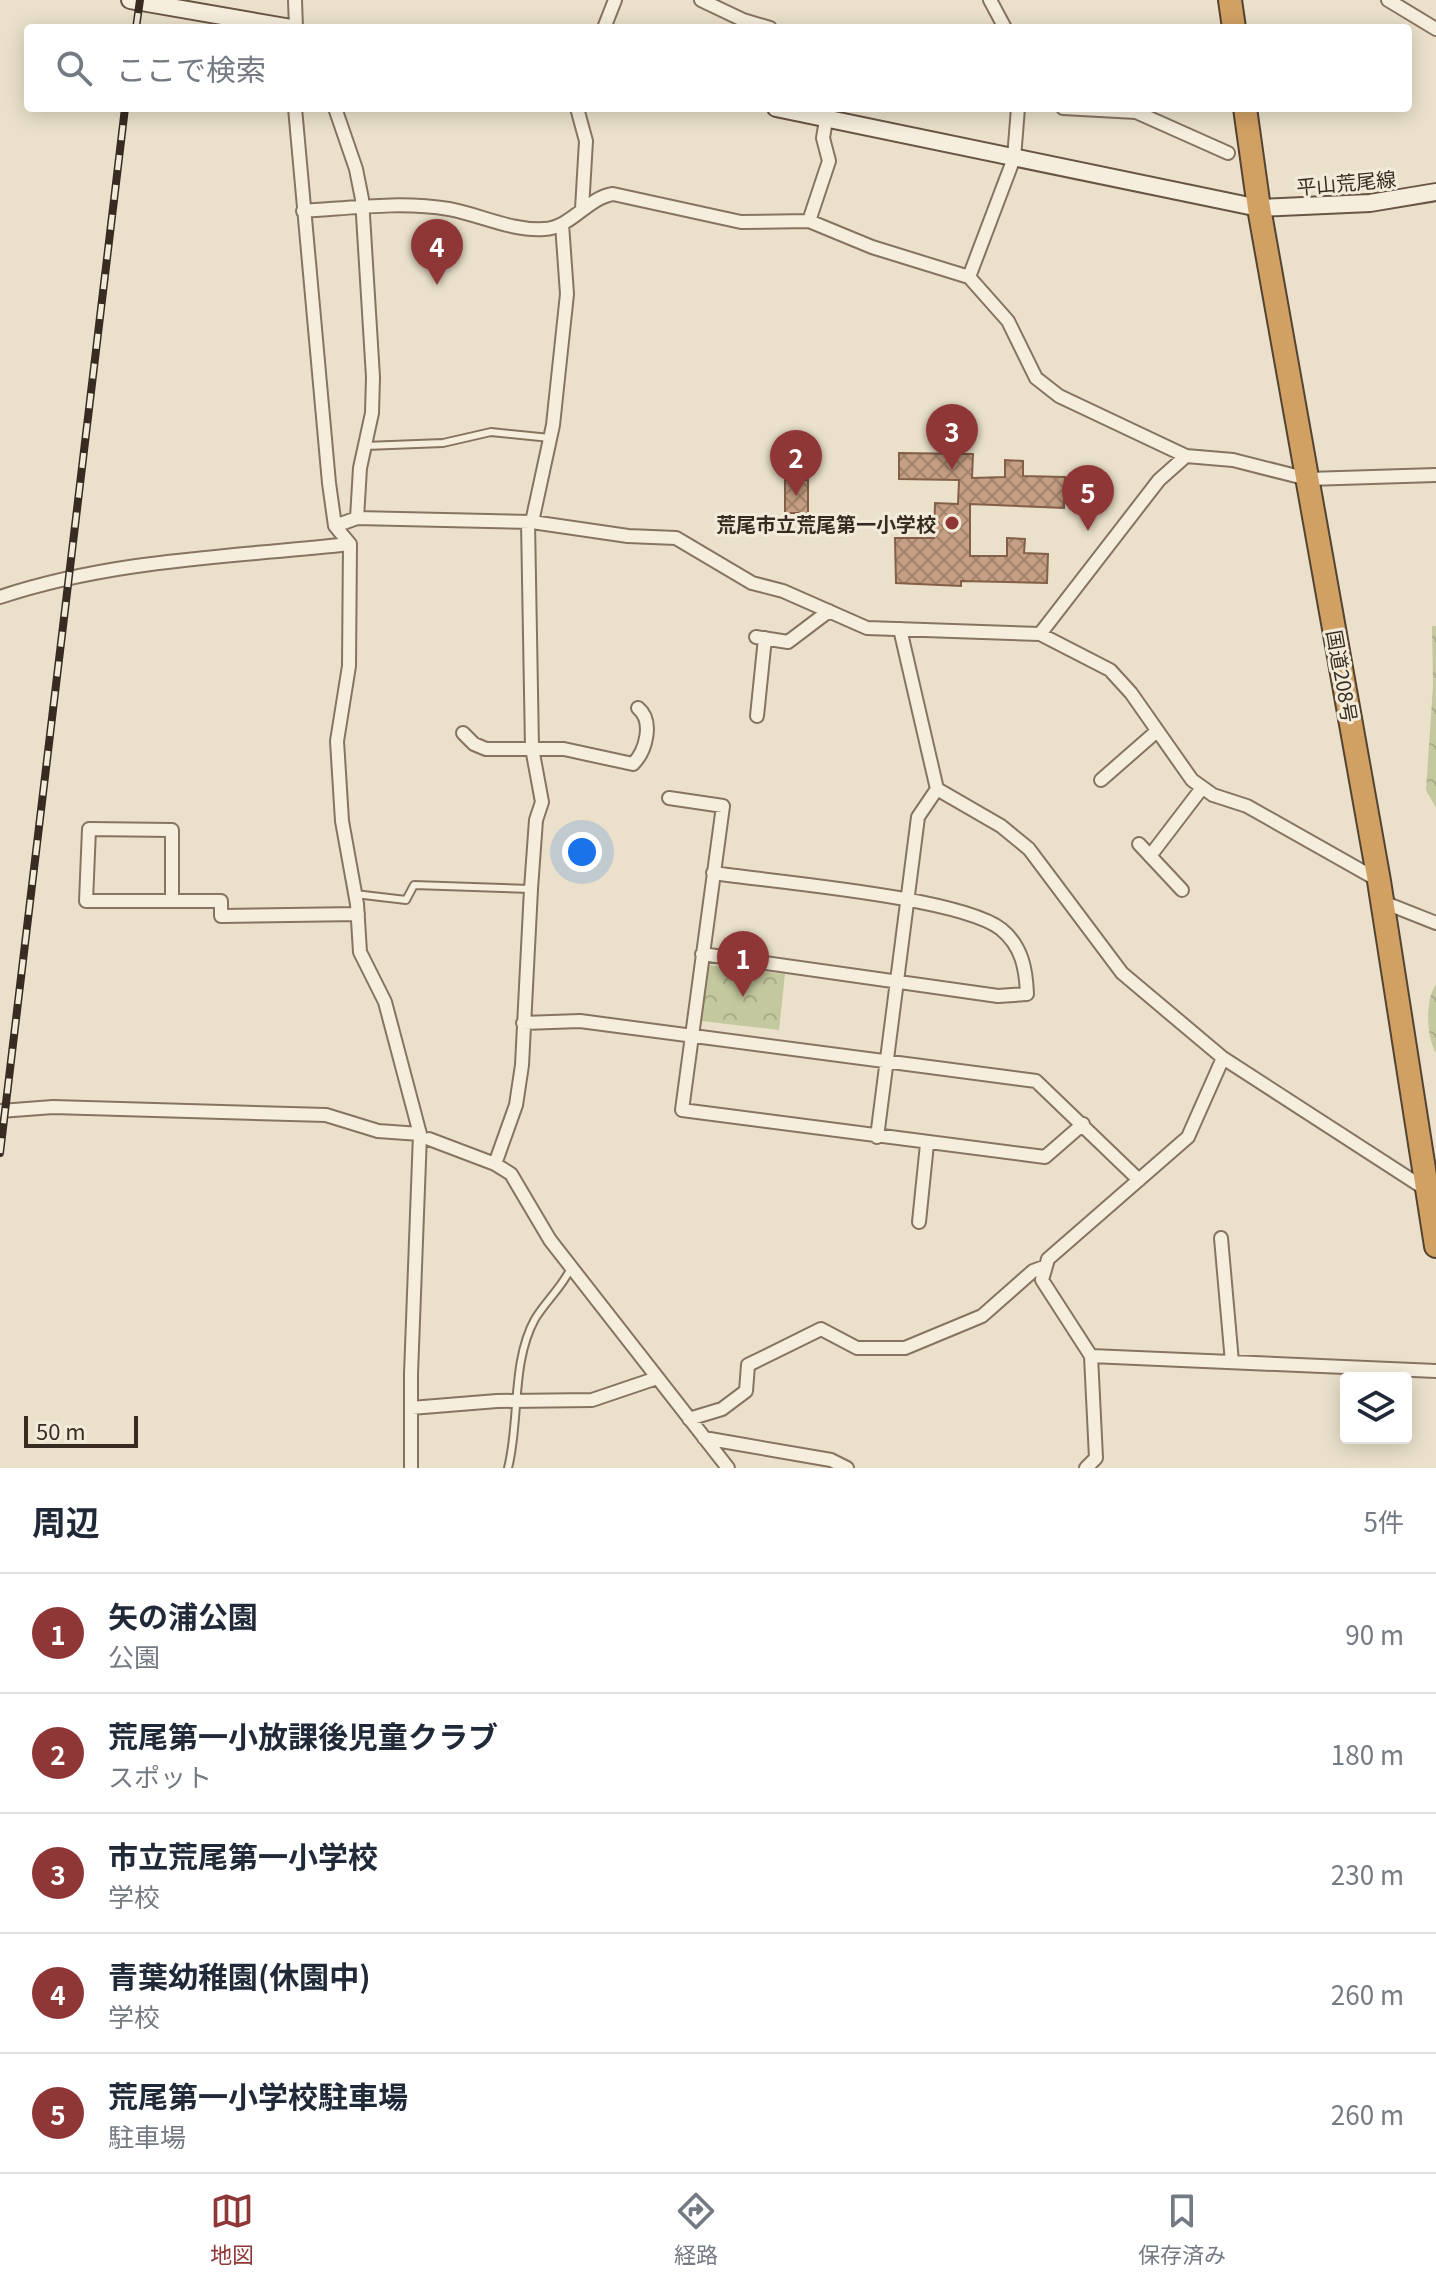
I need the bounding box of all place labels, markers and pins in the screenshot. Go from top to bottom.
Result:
pin: 4 [411,219,463,285]
pin: 3 [926,404,978,470]
pin: 2 [770,430,822,496]
pin: 5 [1062,465,1114,531]
place label: 荒尾市立荒尾第一小学校 [716,509,936,538]
marker: 荒尾市立荒尾第一小学校 [943,514,961,532]
pin: 1 [717,931,769,997]

